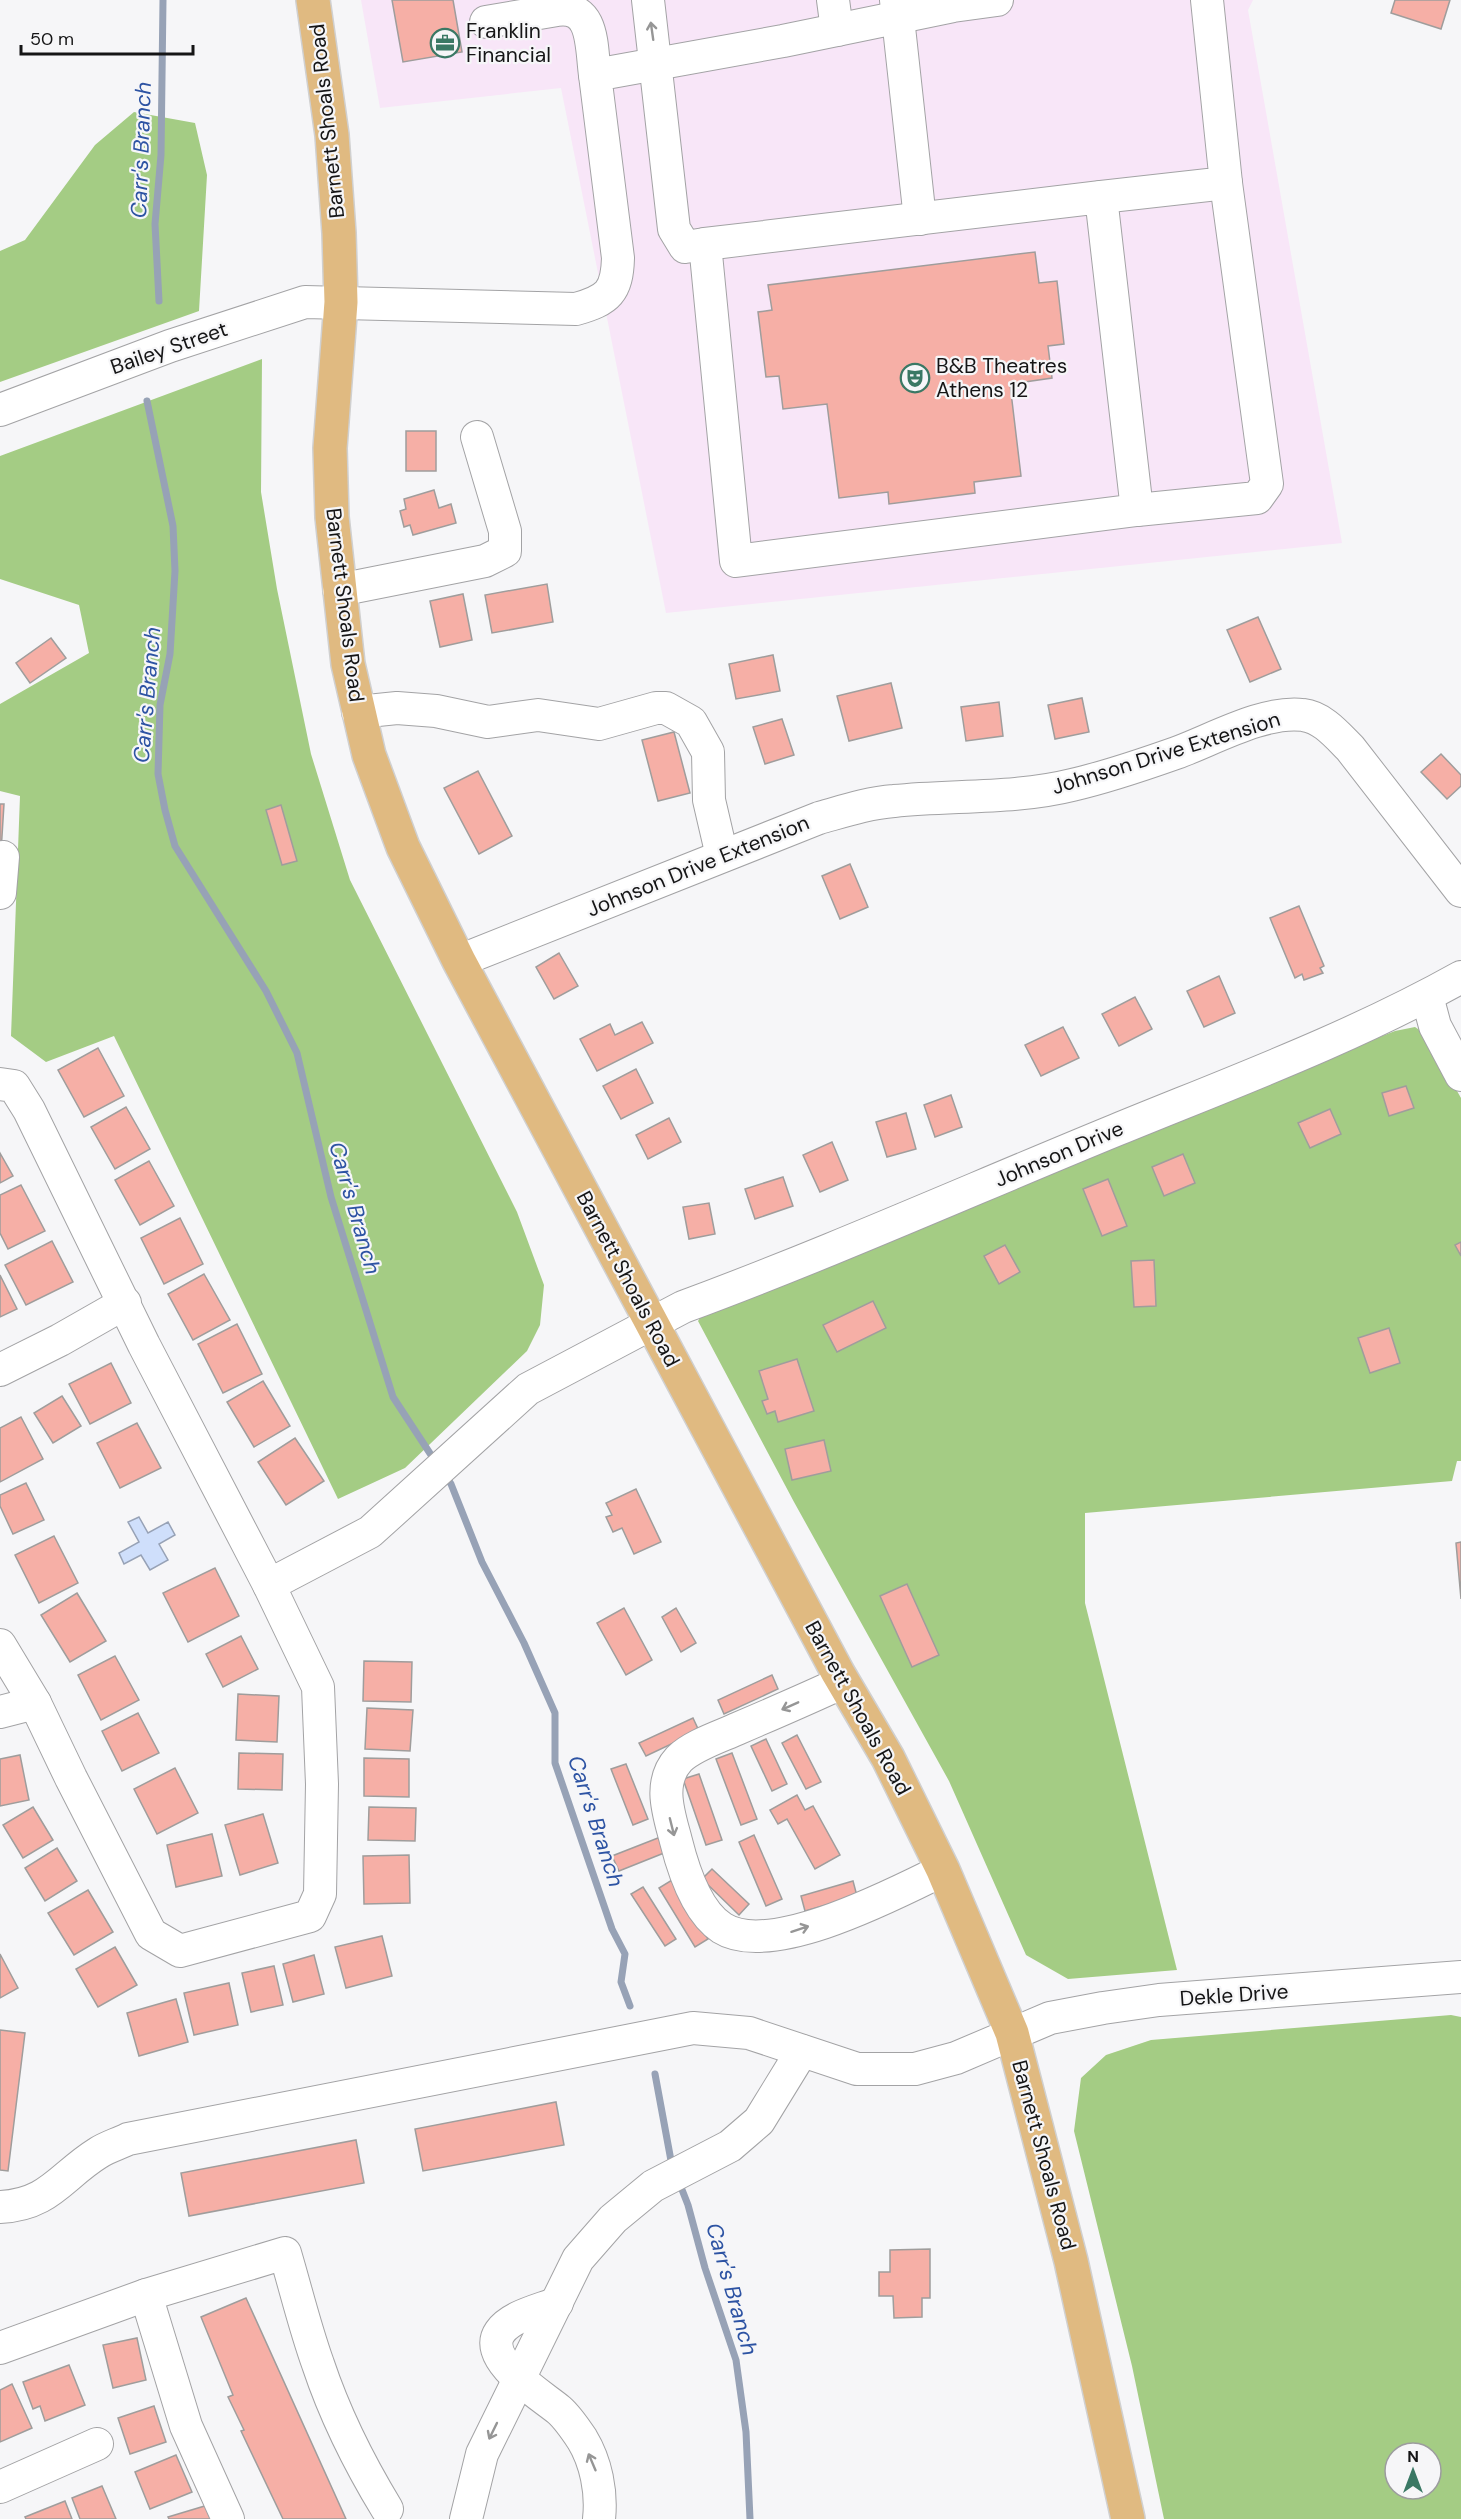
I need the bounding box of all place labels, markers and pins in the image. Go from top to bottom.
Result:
place label: Franklin Financial [466,17,551,69]
office icon: Franklin Financial [429,27,461,59]
place label: B&B Theatres Athens 12 [936,352,1067,404]
theatre icon: B&B Theatres Athens 12 [899,362,931,394]

